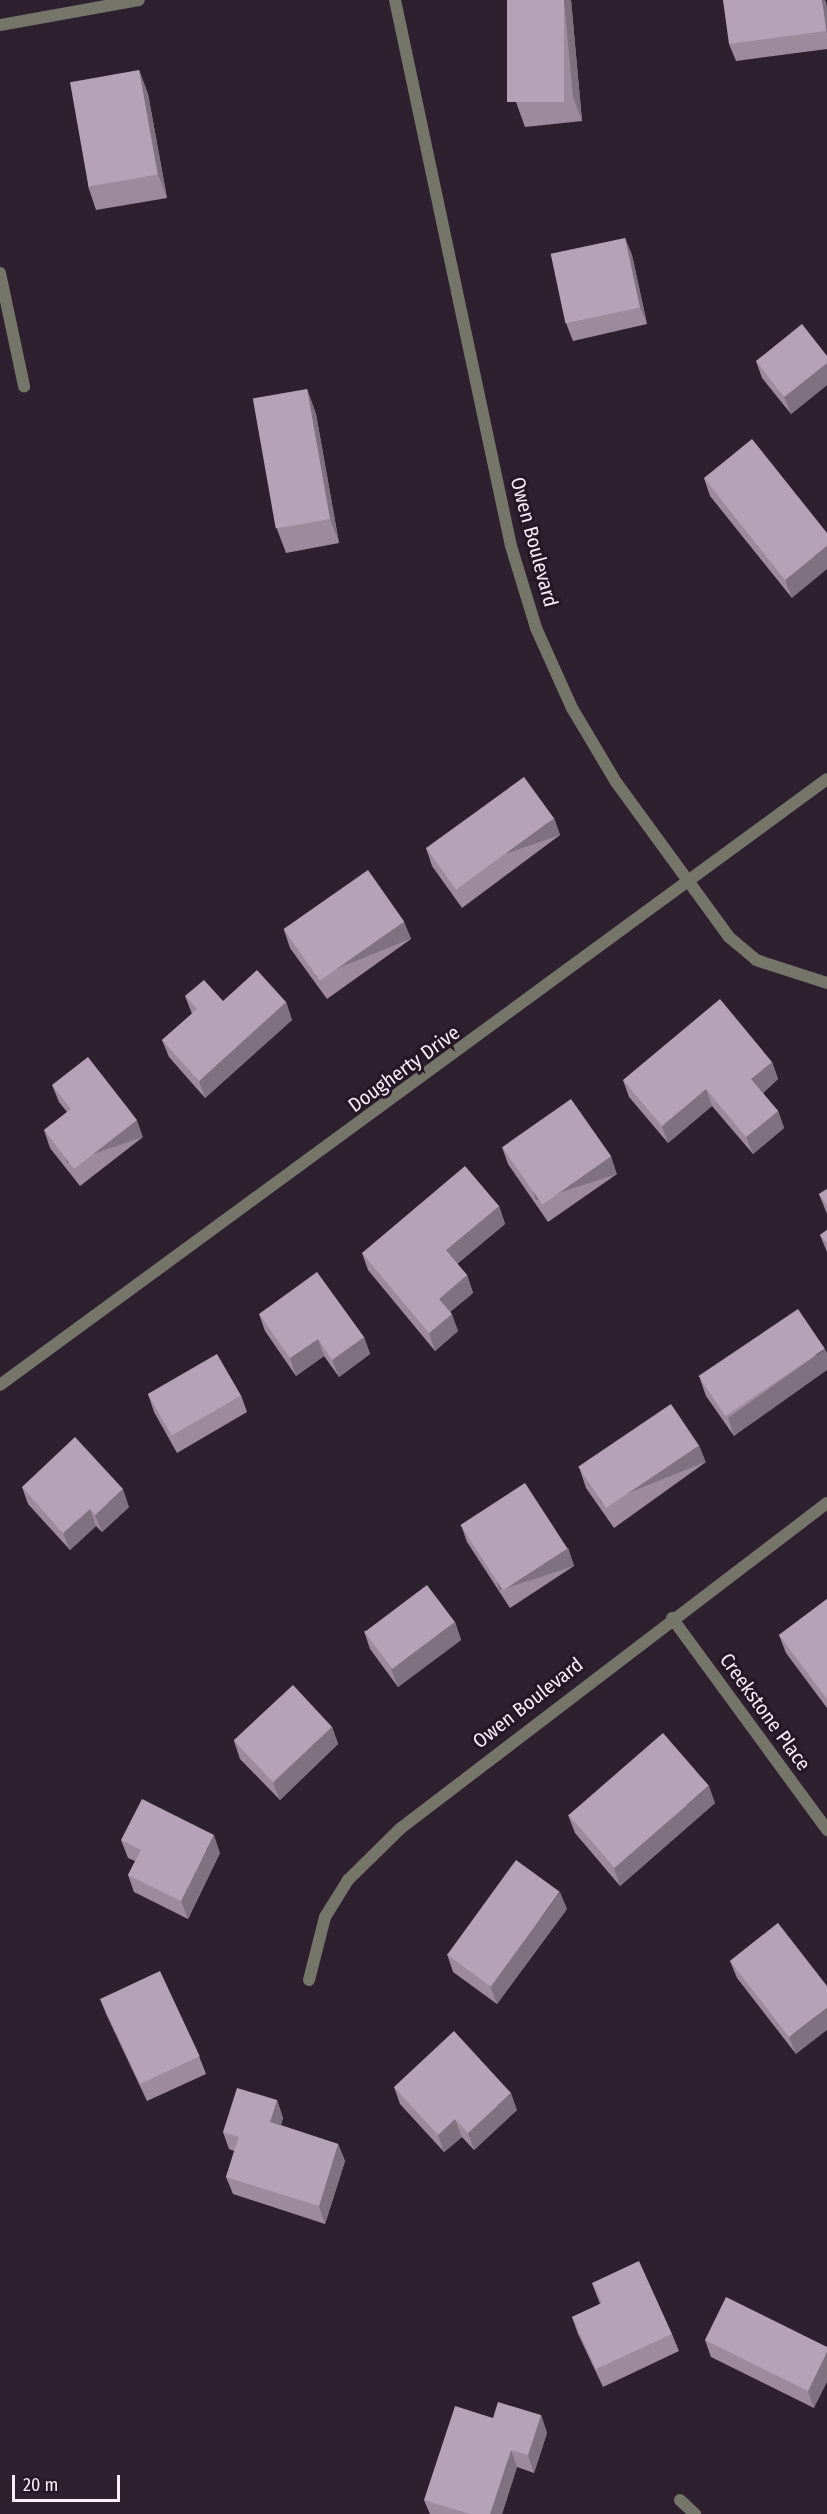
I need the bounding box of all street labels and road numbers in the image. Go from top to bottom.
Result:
street label: Owen Boulevard [505,475,563,609]
street label: Dougherty Drive [344,1021,464,1117]
street label: Creekstone Place [714,1649,816,1775]
street label: Owen Boulevard [468,1653,588,1753]

